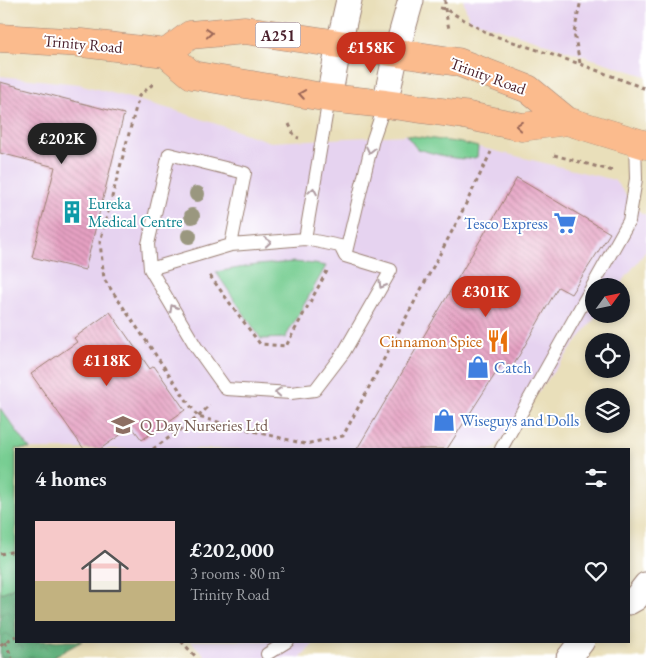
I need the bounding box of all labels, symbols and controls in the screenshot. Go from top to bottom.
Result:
road number: A251 [256,22,300,48]
one-way arrow [205,28,213,39]
street label: Trinity Road [42,30,124,58]
pin: £158K [336,32,406,74]
text: £158K [348,37,394,58]
street label: Trinity Road [447,53,530,100]
one-way arrow [298,89,306,100]
one-way arrow [514,121,522,132]
pin: £202K [27,122,97,165]
text: £202K [39,128,85,149]
one-way arrow [365,146,376,155]
one-way arrow [308,186,318,195]
place label: Eureka Medical Centre [88,193,183,232]
building icon: Eureka Medical Centre [59,199,85,225]
supermarket icon: Tesco Express [552,210,578,236]
place label: Tesco Express [464,213,548,234]
one-way arrow [264,237,272,248]
pin: £301K [451,276,521,318]
north arrow [585,278,630,322]
map controls [585,278,630,433]
one-way arrow [379,280,389,289]
text: £301K [463,281,509,302]
one-way arrow [170,304,180,313]
restaurant icon: Cinnamon Spice [485,328,511,354]
place label: Cinnamon Spice [379,331,482,352]
button: locate [585,333,630,378]
pin: £118K [72,344,142,387]
text: £118K [84,350,130,371]
shop icon: Catch [465,354,491,380]
place label: Catch [494,357,532,378]
one-way arrow [273,387,281,398]
button: layers [585,388,630,433]
shop icon: Wiseguys and Dolls [431,407,457,433]
place label: Wiseguys and Dolls [460,410,579,431]
school or university icon: Q Day Nurseries Ltd [110,412,136,438]
place label: Q Day Nurseries Ltd [140,415,269,436]
icon: filters [582,464,610,492]
text: 4 homes [35,465,107,492]
text: £202,000 [190,536,274,563]
icon: home [75,541,135,601]
icon: heart [582,557,610,585]
text: 3 rooms · 80 m² [190,563,285,584]
text: Trinity Road [190,584,269,605]

